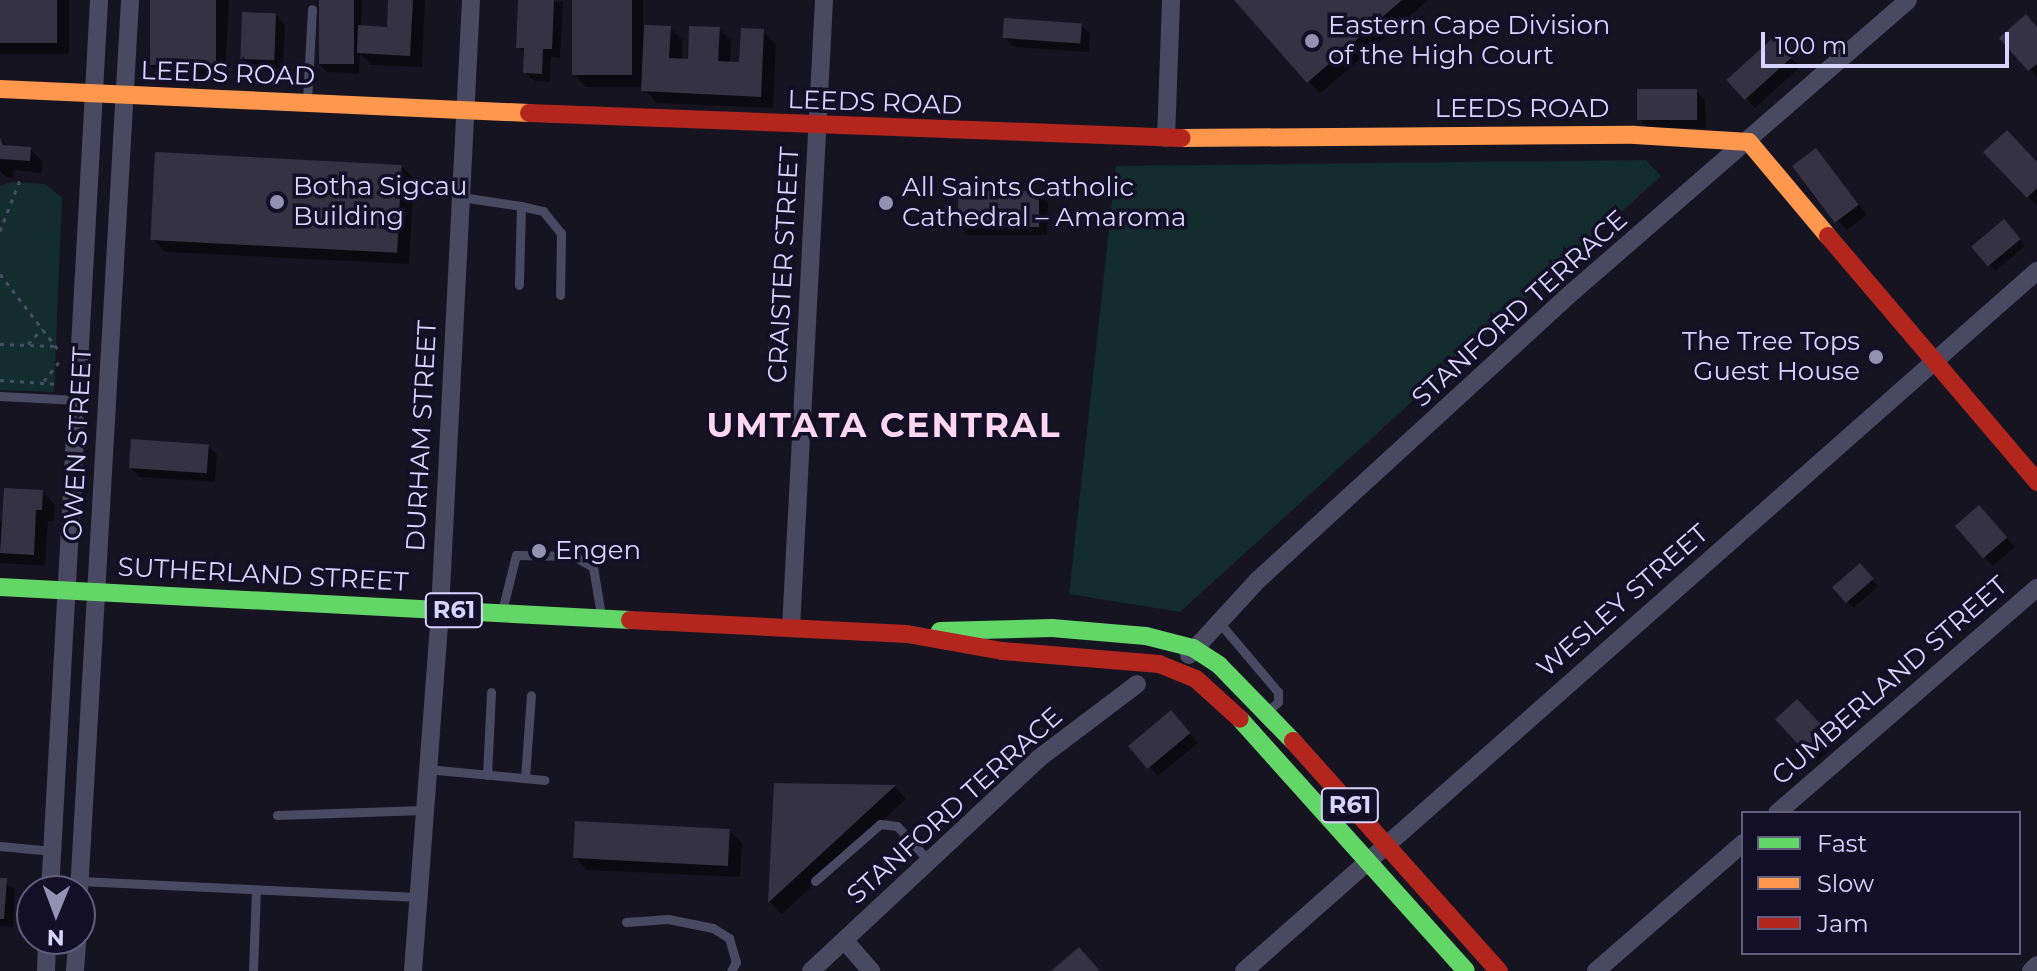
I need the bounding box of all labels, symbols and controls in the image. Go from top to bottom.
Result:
place label: Eastern Cape Division of the High Court [1328,10,1610,72]
scale bar [1765,16,2013,66]
text: 100 m [1775,31,1847,60]
marker: Eastern Cape Division of the High Court [1303,32,1321,50]
street label: LEEDS ROAD [140,55,316,93]
street label: LEEDS ROAD [787,84,963,122]
street label: LEEDS ROAD [1435,93,1609,125]
street label: CRAISTER STREET [762,146,806,384]
place label: Botha Sigcau Building [293,171,467,232]
place label: All Saints Catholic Cathedral – Amaroma [902,172,1186,234]
marker: Botha Sigcau Building [268,193,286,211]
marker: All Saints Catholic Cathedral – Amaroma [877,194,895,212]
street label: STANFORD TERRACE [1406,204,1634,414]
street label: DURHAM STREET [400,320,444,552]
place label: The Tree Tops Guest House [1682,326,1860,388]
street label: OWEN STREET [57,346,99,542]
marker: The Tree Tops Guest House [1867,348,1885,366]
district label: UMTATA CENTRAL [707,406,1061,446]
street label: WESLEY STREET [1531,518,1715,684]
place label: Engen [555,535,641,567]
marker: Engen [530,542,548,560]
street label: SUTHERLAND STREET [117,552,409,598]
street label: CUMBERLAND STREET [1766,570,2014,792]
road number: R61 [424,590,484,630]
street label: STANFORD TERRACE [841,701,1069,911]
road number: R61 [1320,785,1380,825]
legend [1741,811,2021,955]
text: Fast [1817,829,1867,858]
text: Slow [1817,869,1874,898]
north arrow [16,875,96,955]
text: Jam [1817,909,1869,938]
text: N [46,924,65,951]

